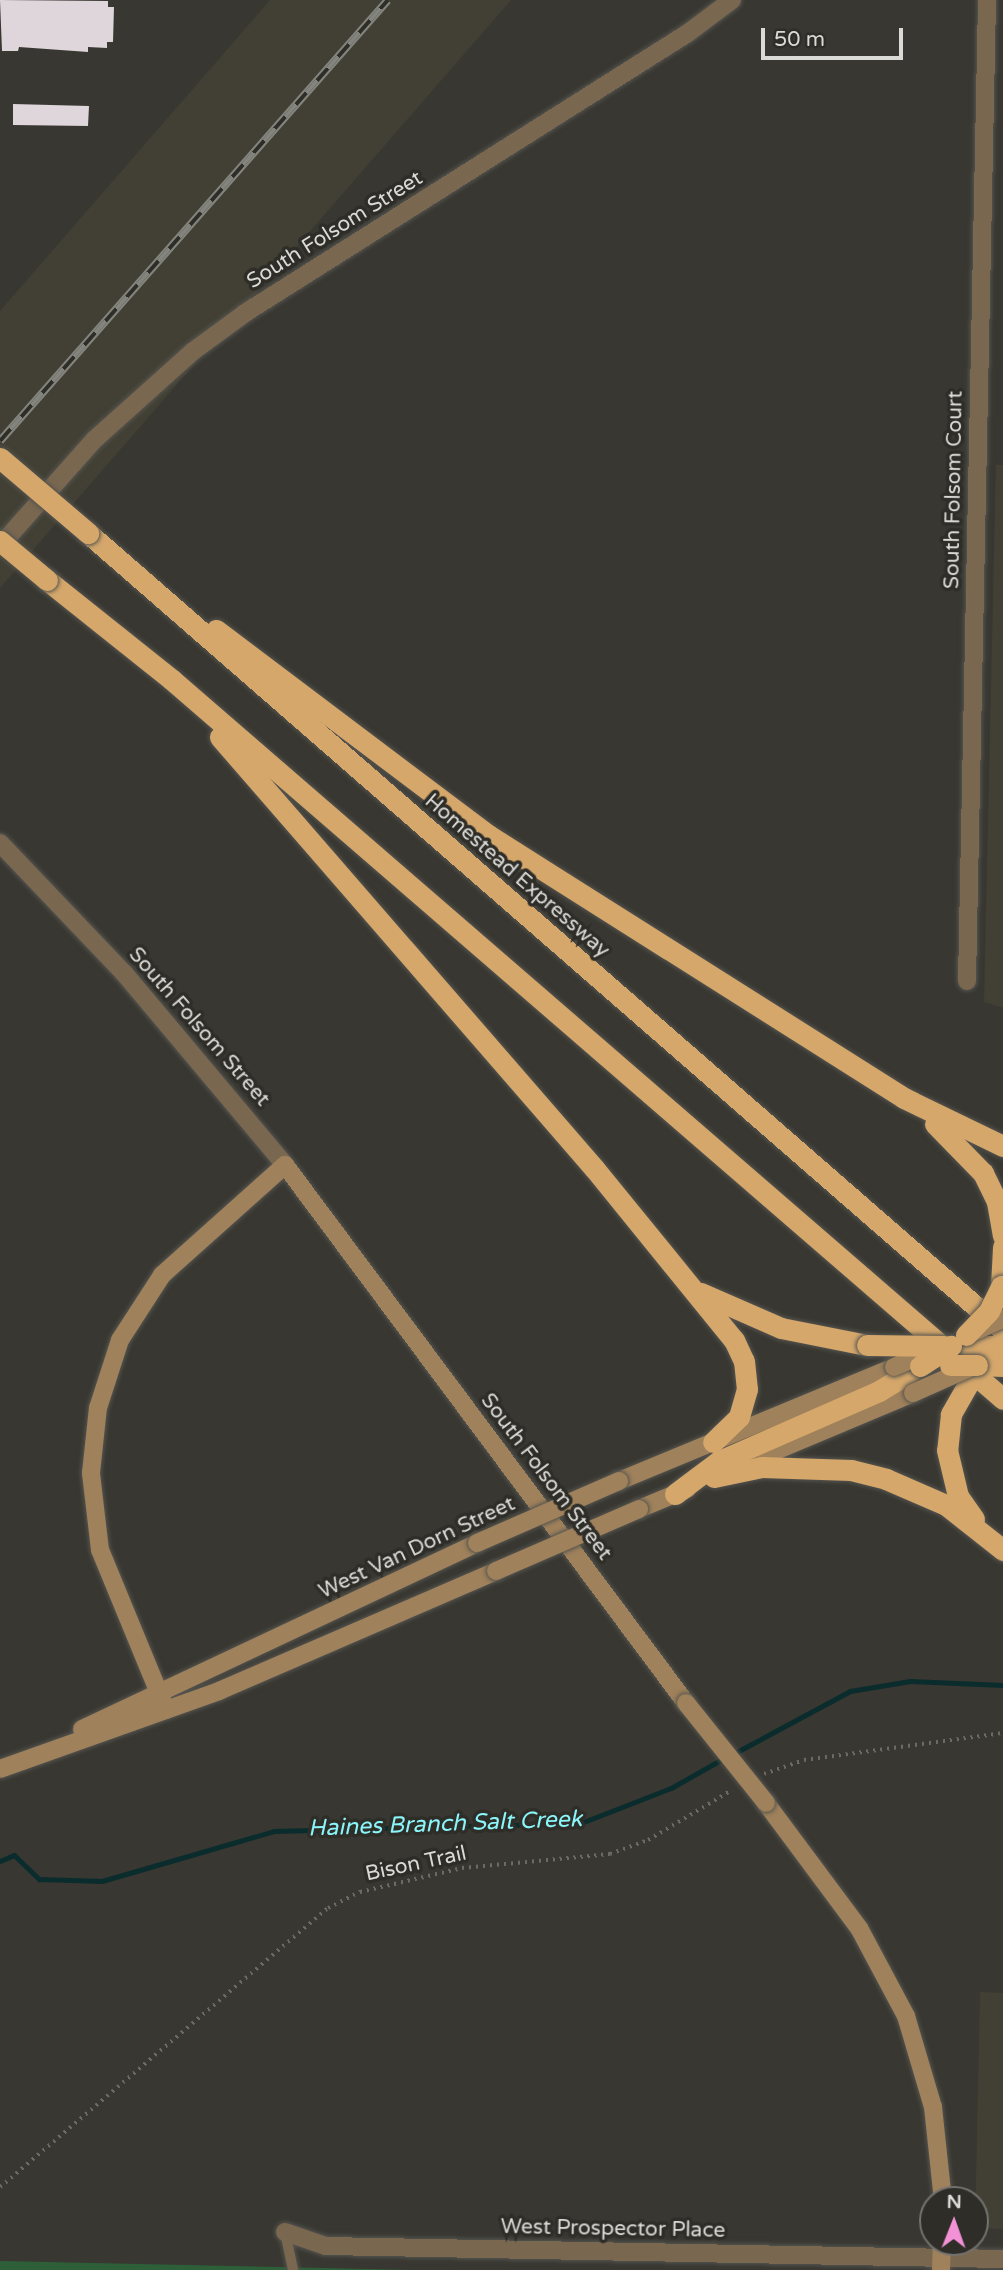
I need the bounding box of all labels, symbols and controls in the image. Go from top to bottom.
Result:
scale bar [765,14,907,58]
text: 50 m [774,27,825,52]
street label: South Folsom Street [243,166,427,294]
street label: South Folsom Court [940,391,968,589]
street label: Homestead Expressway [419,789,615,963]
street label: South Folsom Street [123,942,275,1112]
street label: South Folsom Street [475,1389,617,1565]
street label: West Van Dorn Street [315,1491,519,1605]
water label: Haines Branch Salt Creek [307,1805,583,1843]
street label: Bison Trail [363,1841,469,1887]
north arrow [919,2186,989,2256]
text: N [947,2191,962,2213]
street label: West Prospector Place [500,2214,726,2244]

